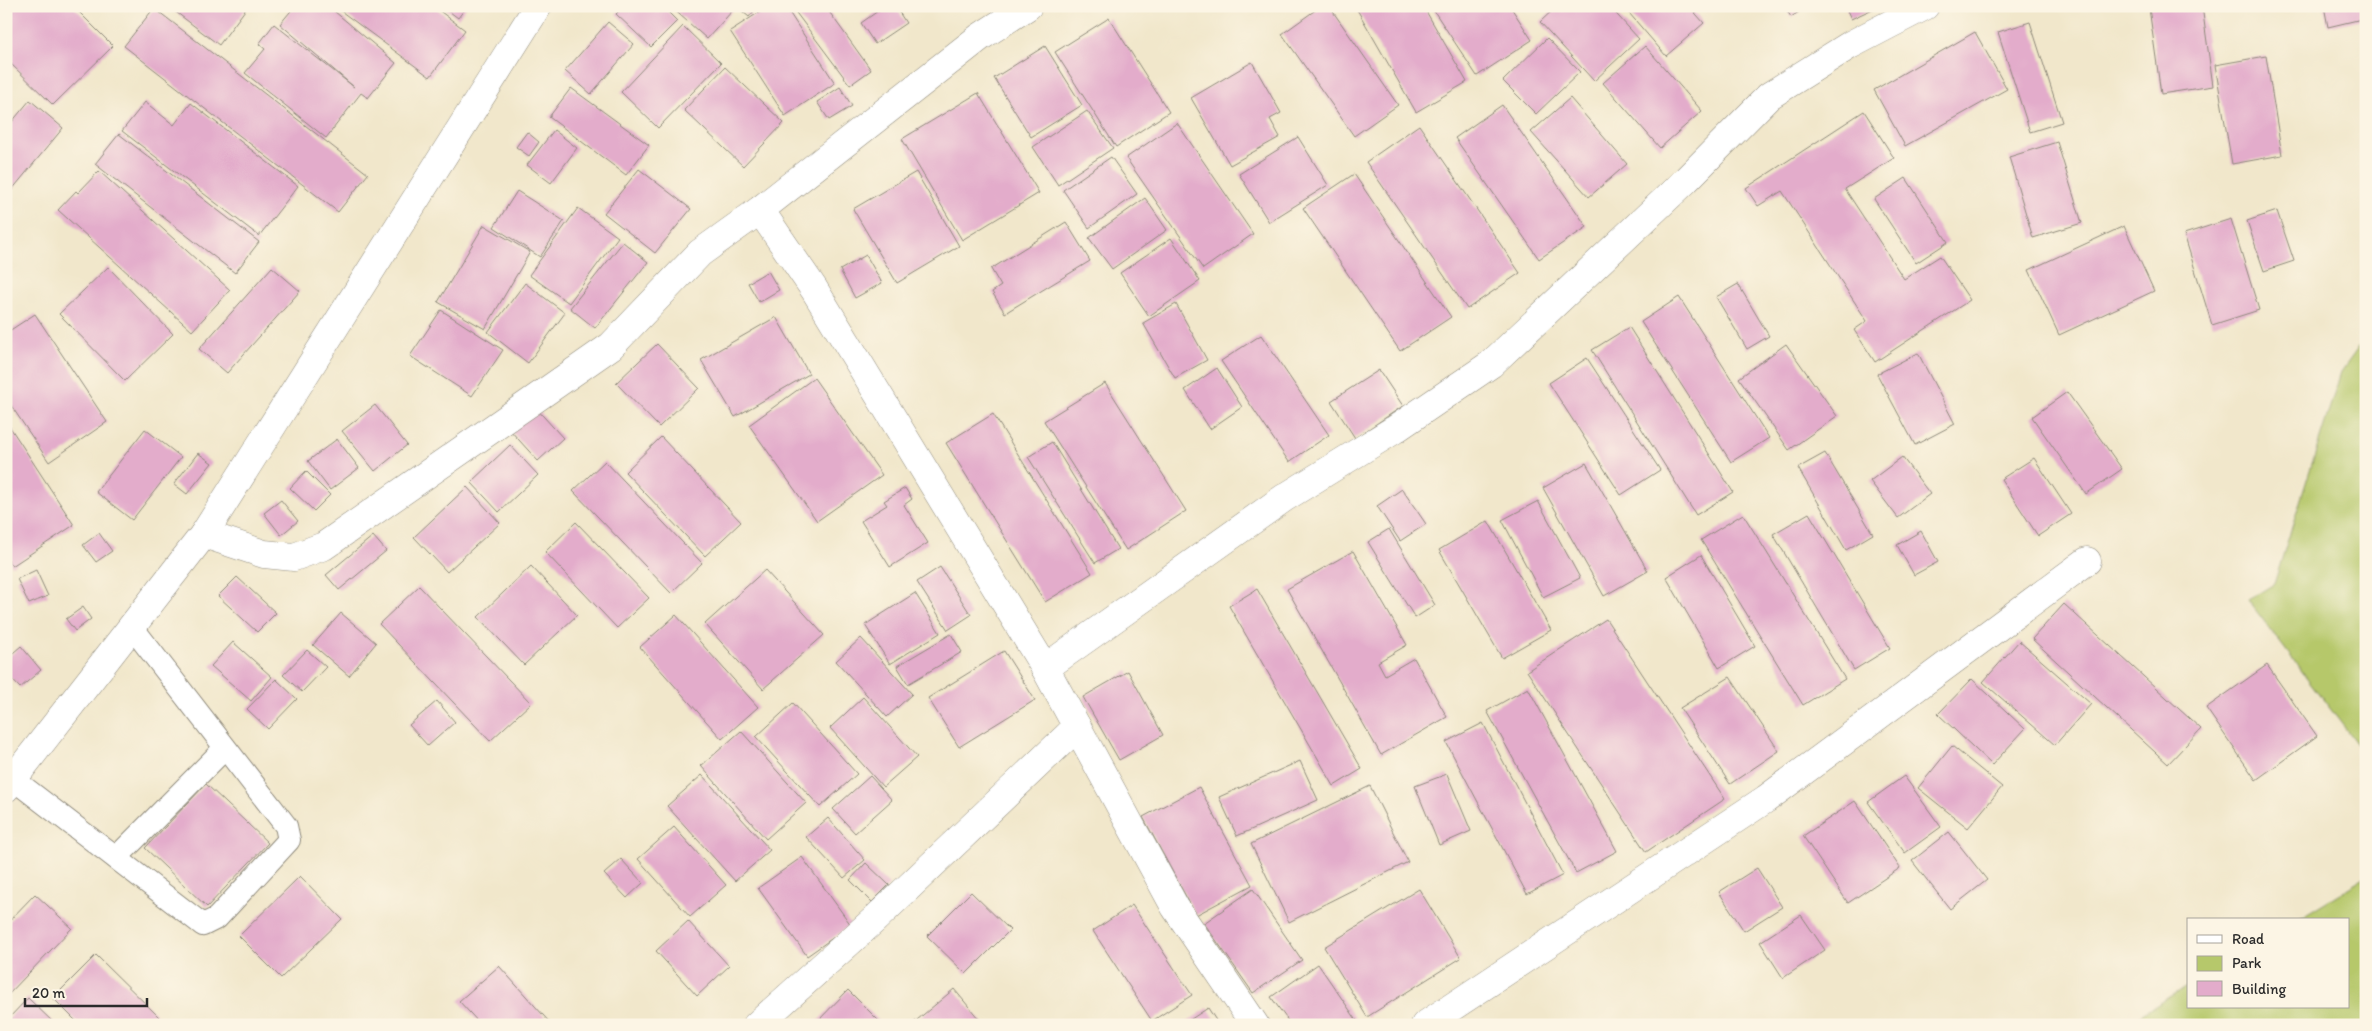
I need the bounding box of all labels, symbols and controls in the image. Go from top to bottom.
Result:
legend [2187,918,2350,1008]
text: Road [2232,930,2265,948]
text: Park [2232,954,2262,972]
scale bar [25,976,148,1008]
text: Building [2232,980,2286,998]
text: 20 m [32,984,66,1002]

